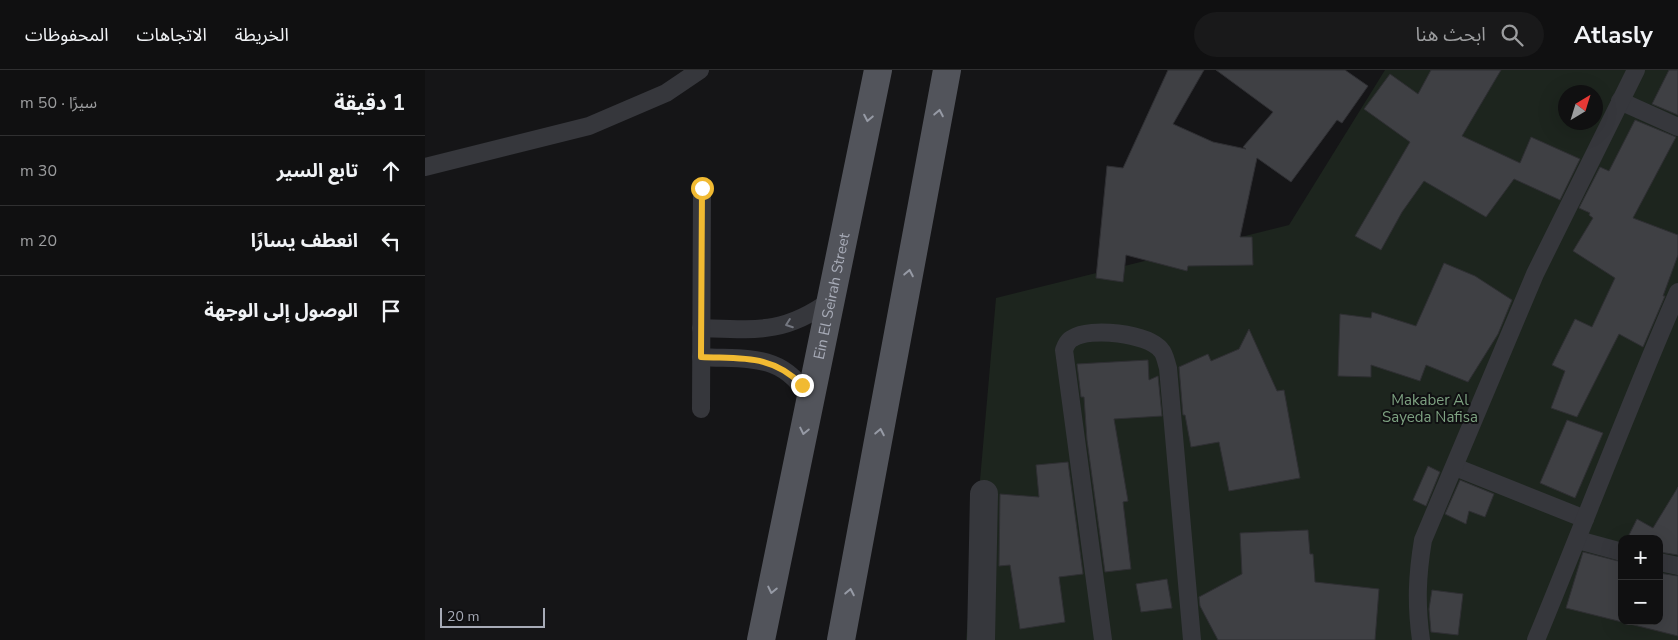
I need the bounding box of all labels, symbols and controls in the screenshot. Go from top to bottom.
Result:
search box [1194,12,1544,57]
text: Atlasly [1574,19,1653,51]
icon: search [1498,21,1526,49]
text: ابحث هنا [1415,22,1486,48]
text: المحفوظات [25,23,109,47]
text: الاتجاهات [137,23,207,47]
text: الخريطة [235,23,289,47]
north arrow [1558,85,1603,130]
text: 1 دقيقة [334,89,405,117]
text: سيرًا · 50 m [20,92,97,114]
one-way arrow [933,108,944,117]
one-way arrow [864,113,874,122]
icon: ahead [377,157,405,185]
text: تابع السير [277,158,358,184]
text: 30 m [20,160,57,182]
route start [691,177,714,200]
icon: left [377,227,405,255]
text: انعطف يسارًا [251,228,358,254]
text: 20 m [20,230,57,252]
street label: Ein El Seirah Street [809,230,854,361]
one-way arrow [904,268,914,277]
icon: arrive [377,297,405,325]
text: الوصول إلى الوجهة [204,298,358,324]
one-way arrow [785,318,794,328]
route end [791,374,814,397]
park label: Makaber Al Sayeda Nafisa [1382,390,1478,427]
one-way arrow [800,427,810,436]
one-way arrow [874,428,884,437]
map controls [1618,535,1663,625]
button: + [1618,535,1663,580]
button: − [1618,580,1663,625]
one-way arrow [767,586,777,595]
one-way arrow [844,588,854,596]
scale bar [440,605,545,628]
text: 20 m [447,607,479,626]

